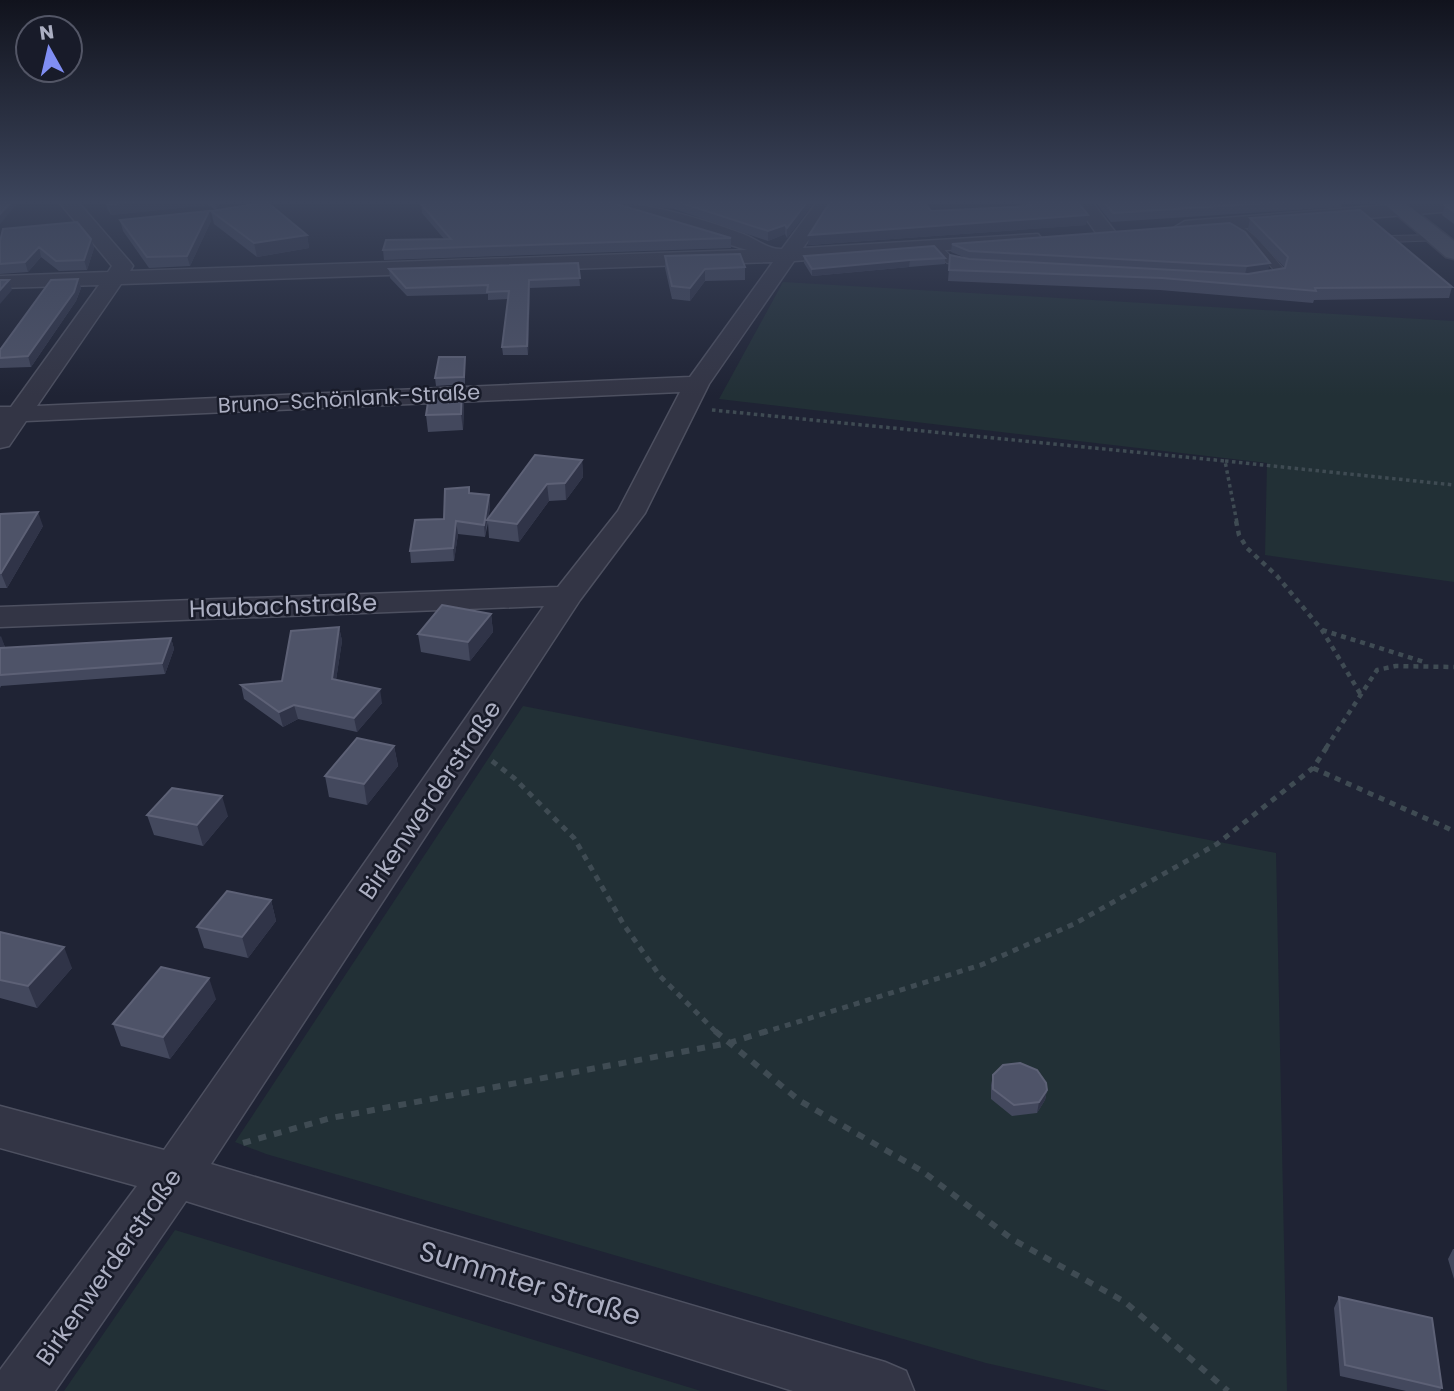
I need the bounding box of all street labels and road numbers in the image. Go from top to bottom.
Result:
street label: Bruno-Schönlank-Straße [217,377,481,420]
street label: Haubachstraße [188,586,378,625]
street label: Birkenwerderstraße [351,694,509,906]
street label: Birkenwerderstraße [28,1162,189,1372]
street label: Summter Straße [414,1231,646,1336]

